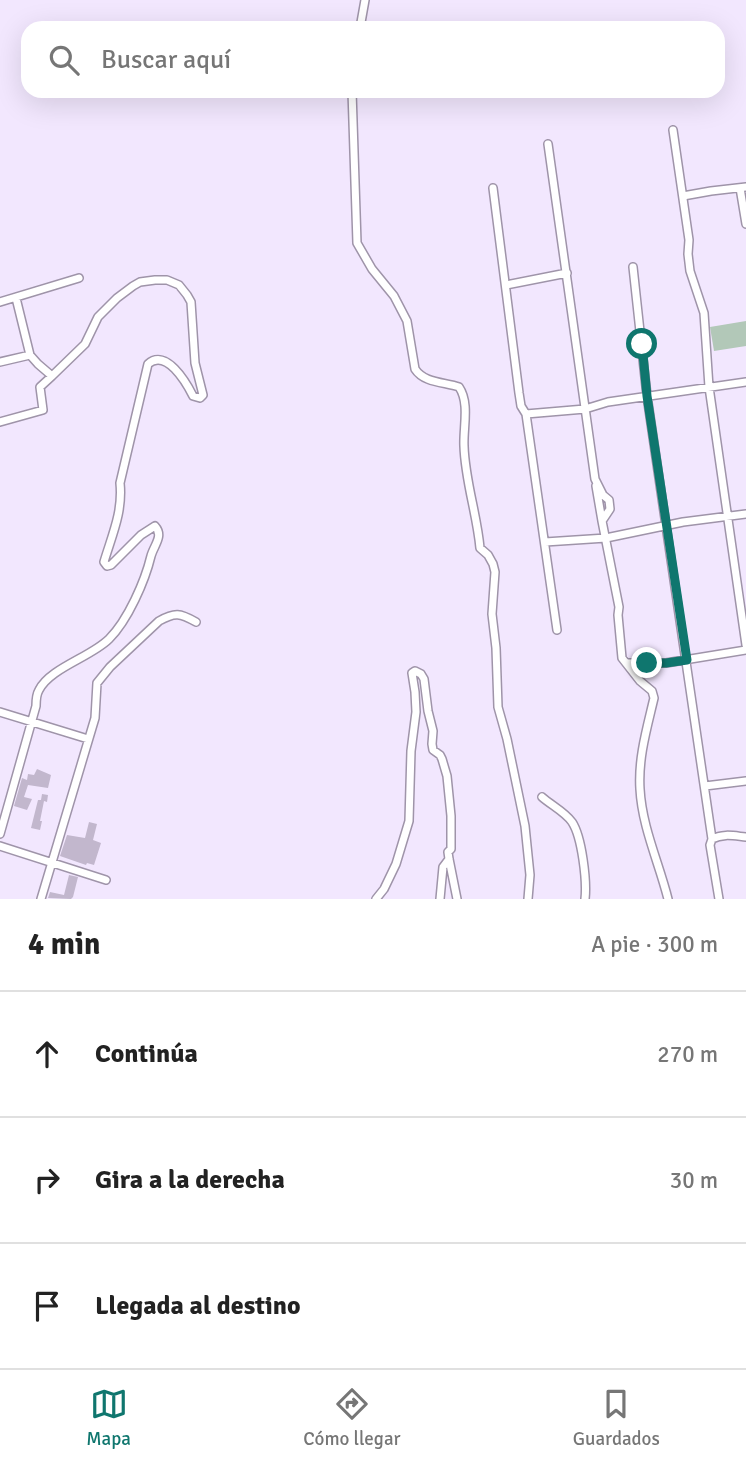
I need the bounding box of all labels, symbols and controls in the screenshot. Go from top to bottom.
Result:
search box [21,21,725,98]
icon: search [45,41,83,79]
text: Buscar aquí [101,44,231,76]
route start [626,328,657,359]
route end [631,647,662,678]
text: 4 min [28,926,100,963]
text: A pie · 300 m [591,930,718,959]
icon: ahead [28,1035,66,1073]
text: Continúa [95,1038,198,1070]
text: 270 m [657,1040,718,1069]
icon: right [28,1161,66,1199]
text: Gira a la derecha [95,1164,285,1196]
text: 30 m [670,1166,718,1195]
icon: arrive [28,1287,66,1325]
text: Llegada al destino [95,1290,301,1322]
tab: Mapa [86,1385,131,1451]
tab: Cómo llegar [303,1385,401,1451]
tab: Guardados [573,1385,660,1451]

